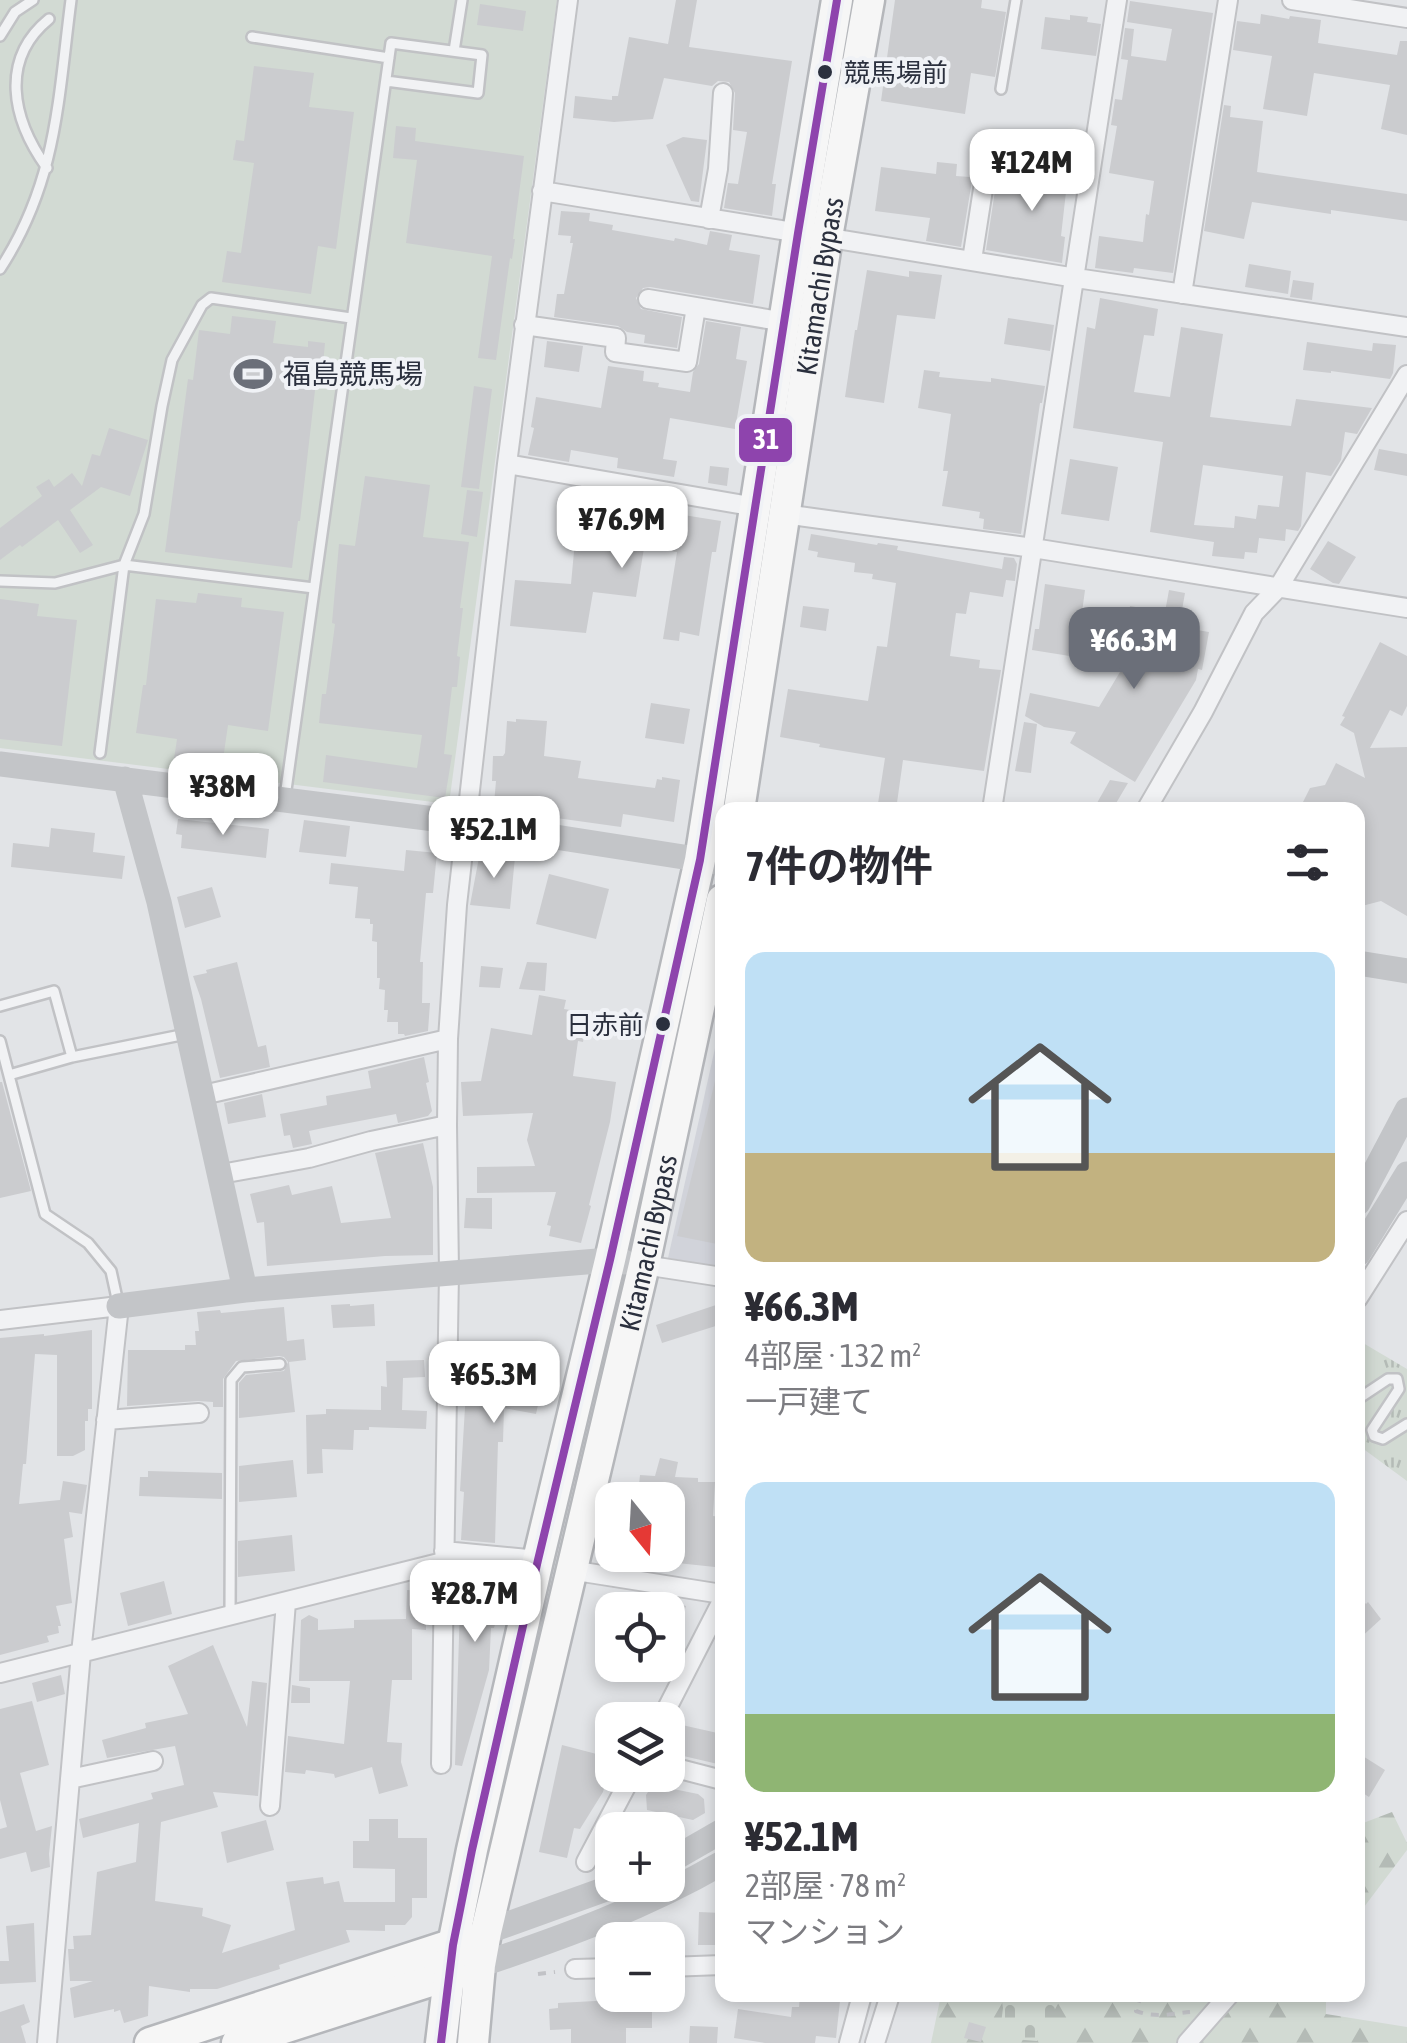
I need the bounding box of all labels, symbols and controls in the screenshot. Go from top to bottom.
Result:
place label: 競馬場前 [844,58,948,88]
marker: 競馬場前 [815,62,835,82]
pin: ¥124M [962,129,1102,214]
text: ¥124M [992,143,1072,180]
street label: Kitamachi Bypass [790,195,850,377]
sports icon: 福島競馬場 [232,353,274,395]
place label: 福島競馬場 [283,358,423,390]
line badge: 31 [737,416,794,464]
text: 31 [753,423,779,455]
pin: ¥76.9M [541,486,703,571]
text: ¥76.9M [579,500,665,537]
pin: ¥66.3M [1053,607,1215,692]
text: ¥66.3M [1091,621,1177,658]
pin: ¥38M [164,753,282,838]
text: ¥38M [190,767,256,804]
pin: ¥52.1M [413,796,575,881]
text: ¥52.1M [451,810,537,847]
icon: filters [1280,835,1335,890]
text: 7件の物件 [745,842,933,890]
place label: 日赤前 [566,1010,644,1040]
marker: 日赤前 [653,1014,673,1034]
icon: home [950,1017,1130,1197]
street label: Kitamachi Bypass [613,1152,683,1334]
text: ¥66.3M [745,1282,859,1330]
text: 4部屋 · 132 m² [745,1337,921,1374]
pin: ¥65.3M [413,1341,575,1426]
text: ¥65.3M [451,1355,537,1392]
text: 一戸建て [745,1383,873,1420]
north arrow [595,1482,685,1572]
map controls [595,1482,685,2012]
icon: home [950,1547,1130,1727]
pin: ¥28.7M [394,1560,556,1645]
text: ¥28.7M [432,1574,518,1611]
button: locate [595,1592,685,1682]
button: layers [595,1702,685,1792]
button: + [595,1812,685,1902]
text: ¥52.1M [745,1812,859,1860]
text: 2部屋 · 78 m² [745,1867,906,1904]
text: マンション [745,1913,905,1950]
button: − [595,1922,685,2012]

